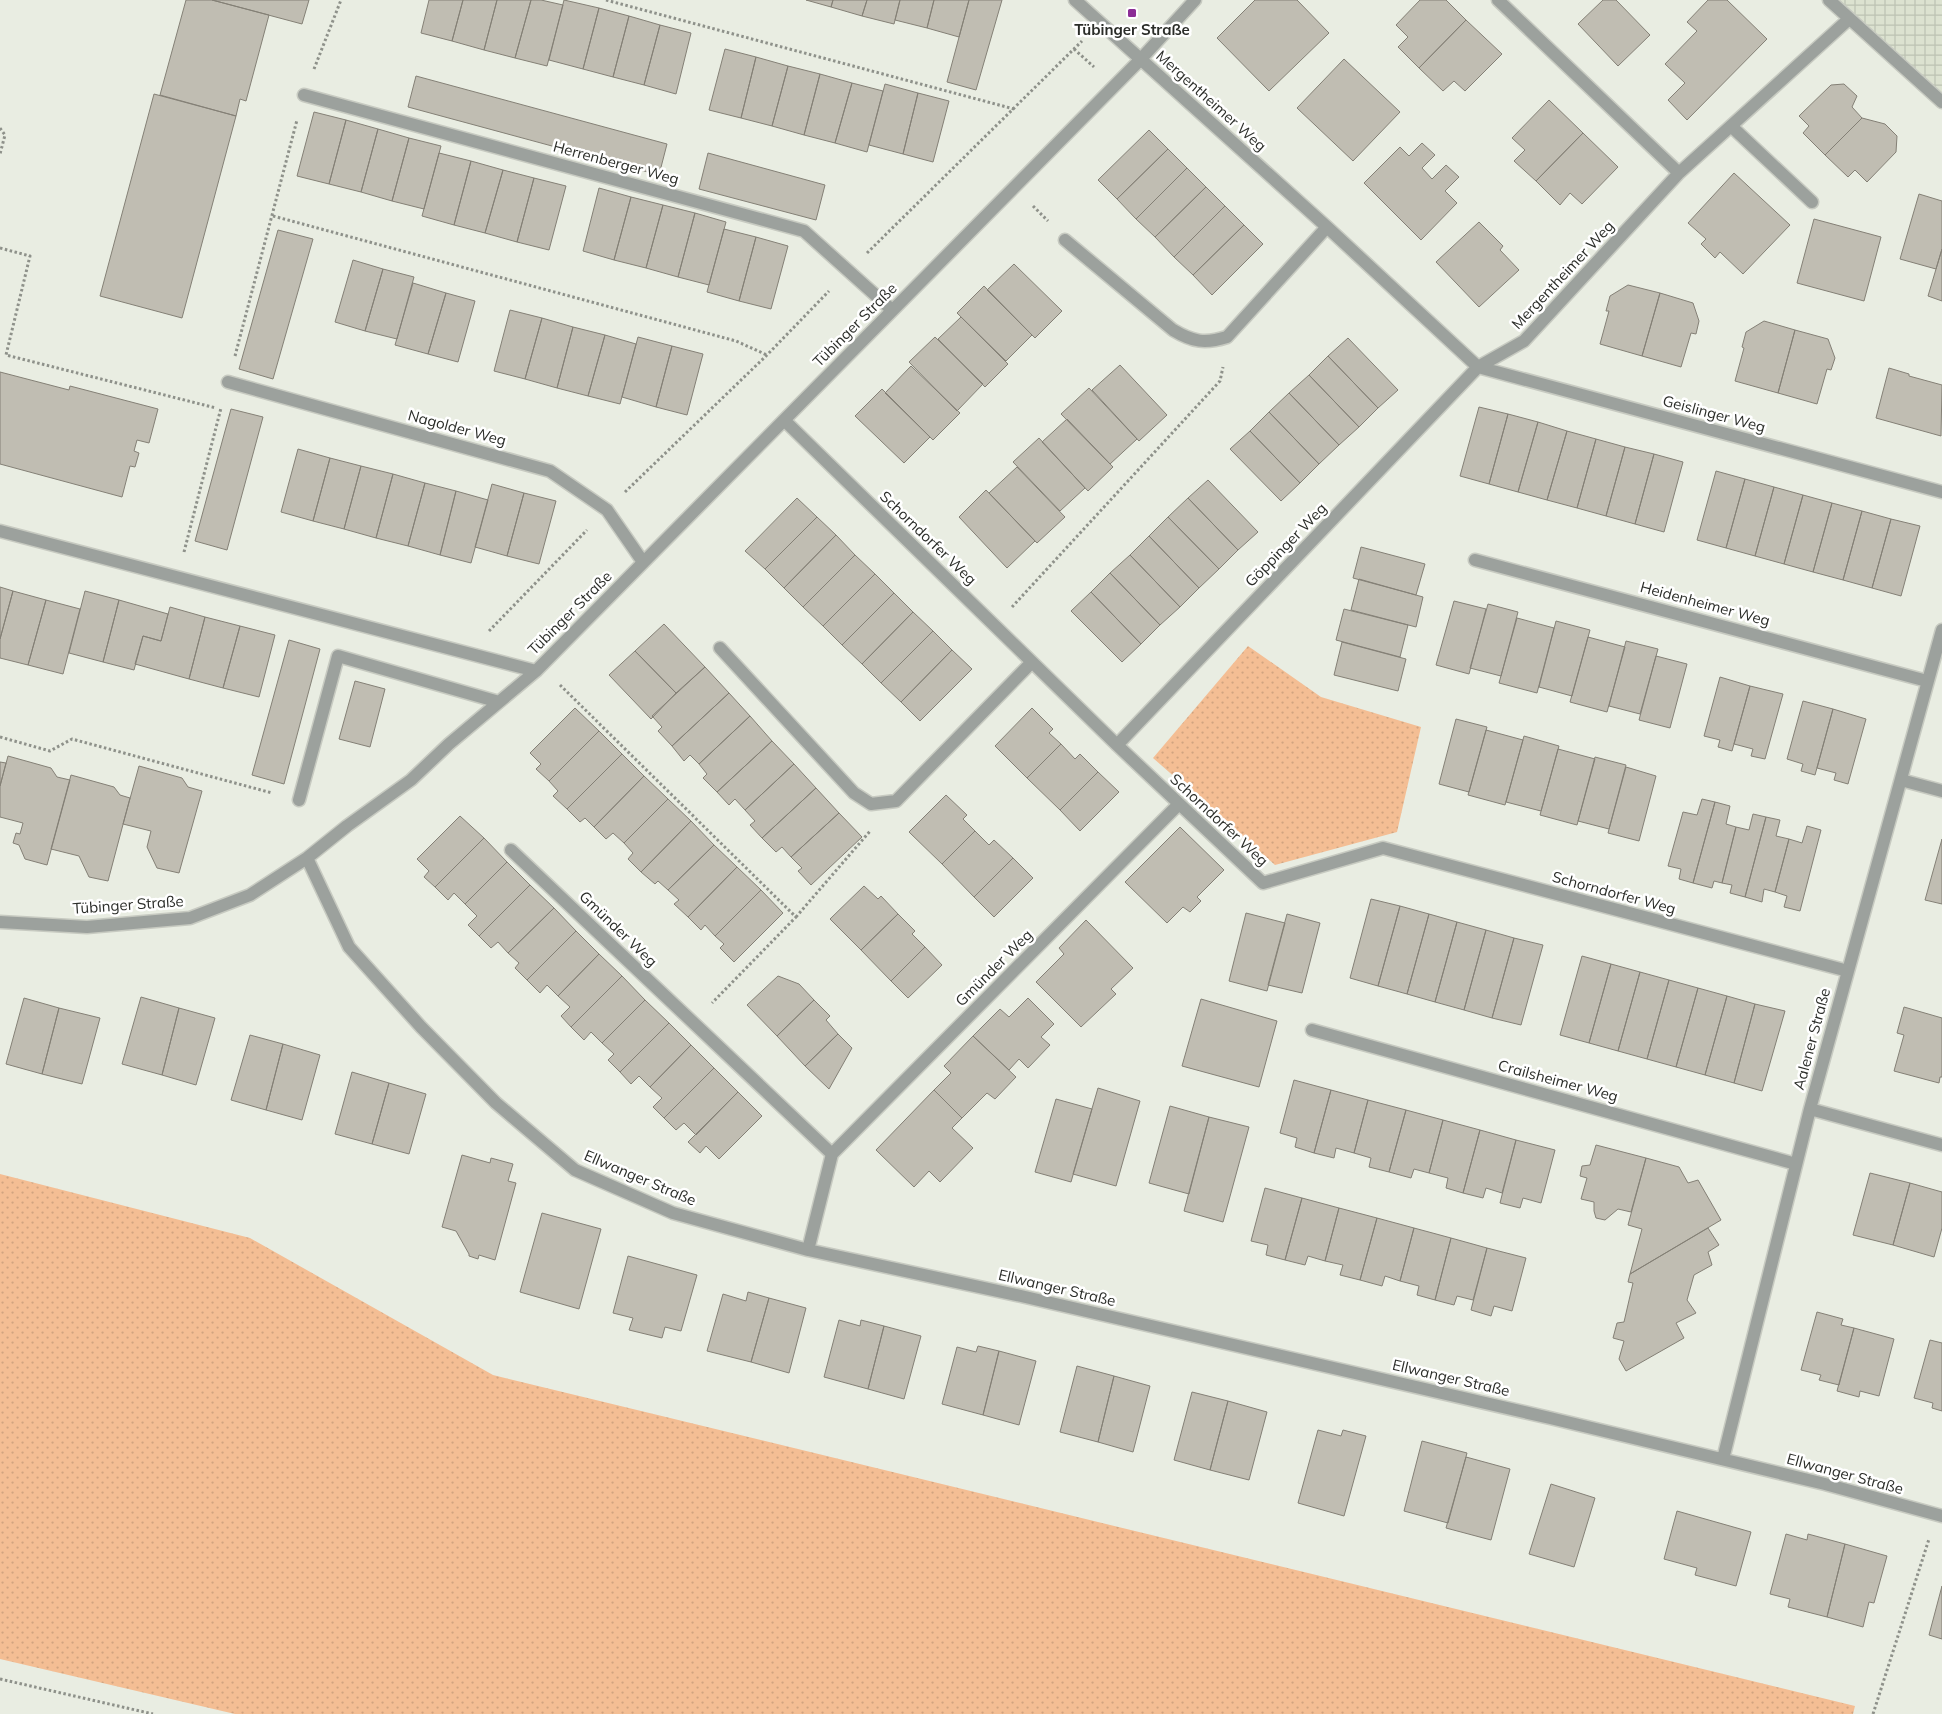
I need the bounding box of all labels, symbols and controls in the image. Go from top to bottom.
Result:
marker: Tübinger Straße [1126,7,1138,19]
place label: Tübinger Straße [1074,20,1190,39]
street label: Mergentheimer Weg [1152,46,1270,155]
street label: Herrenberger Weg [551,137,681,188]
street label: Mergentheimer Weg [1507,216,1618,333]
street label: Tübinger Straße [809,279,901,371]
street label: Geislinger Weg [1661,391,1768,436]
street label: Nagolder Weg [406,405,508,450]
street label: Schorndorfer Weg [876,487,981,589]
street label: Göppinger Weg [1241,499,1330,591]
street label: Tübinger Straße [524,567,616,659]
street label: Heidenheimer Weg [1638,577,1772,630]
street label: Schorndorfer Weg [1166,769,1272,870]
street label: Schorndorfer Weg [1550,867,1678,918]
street label: Gmünder Weg [575,887,661,971]
street label: Tübinger Straße [72,891,184,918]
street label: Gmünder Weg [951,925,1036,1010]
street label: Aalener Straße [1789,986,1834,1092]
street label: Crailsheimer Weg [1496,1055,1620,1106]
street label: Ellwanger Straße [581,1145,699,1210]
street label: Ellwanger Straße [997,1265,1118,1310]
street label: Ellwanger Straße [1391,1355,1512,1400]
street label: Ellwanger Straße [1785,1449,1905,1498]

